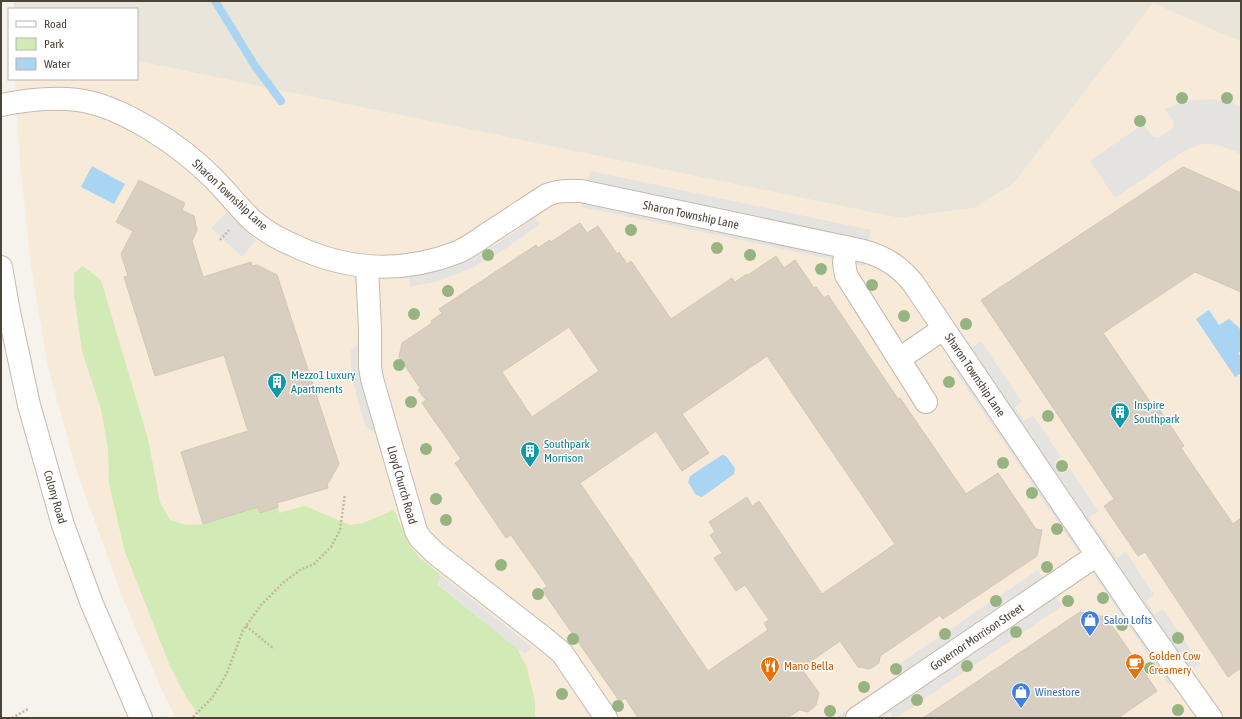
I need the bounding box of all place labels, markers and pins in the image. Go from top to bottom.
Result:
place label: Mezzo1 Luxury Apartments [291,368,356,396]
building icon: Mezzo1 Luxury Apartments [266,371,288,399]
place label: Inspire Southpark [1134,398,1181,426]
building icon: Inspire Southpark [1109,401,1131,429]
place label: Southpark Morrison [544,437,591,465]
building icon: Southpark Morrison [519,440,541,468]
shop icon: Salon Lofts [1079,609,1101,637]
place label: Salon Lofts [1104,613,1152,627]
place label: Golden Cow Creamery [1149,649,1201,677]
cafe icon: Golden Cow Creamery [1124,652,1146,680]
restaurant icon: Mano Bella [759,655,781,683]
place label: Mano Bella [784,659,834,673]
shop icon: Winestore [1010,681,1032,709]
place label: Winestore [1035,685,1080,699]

